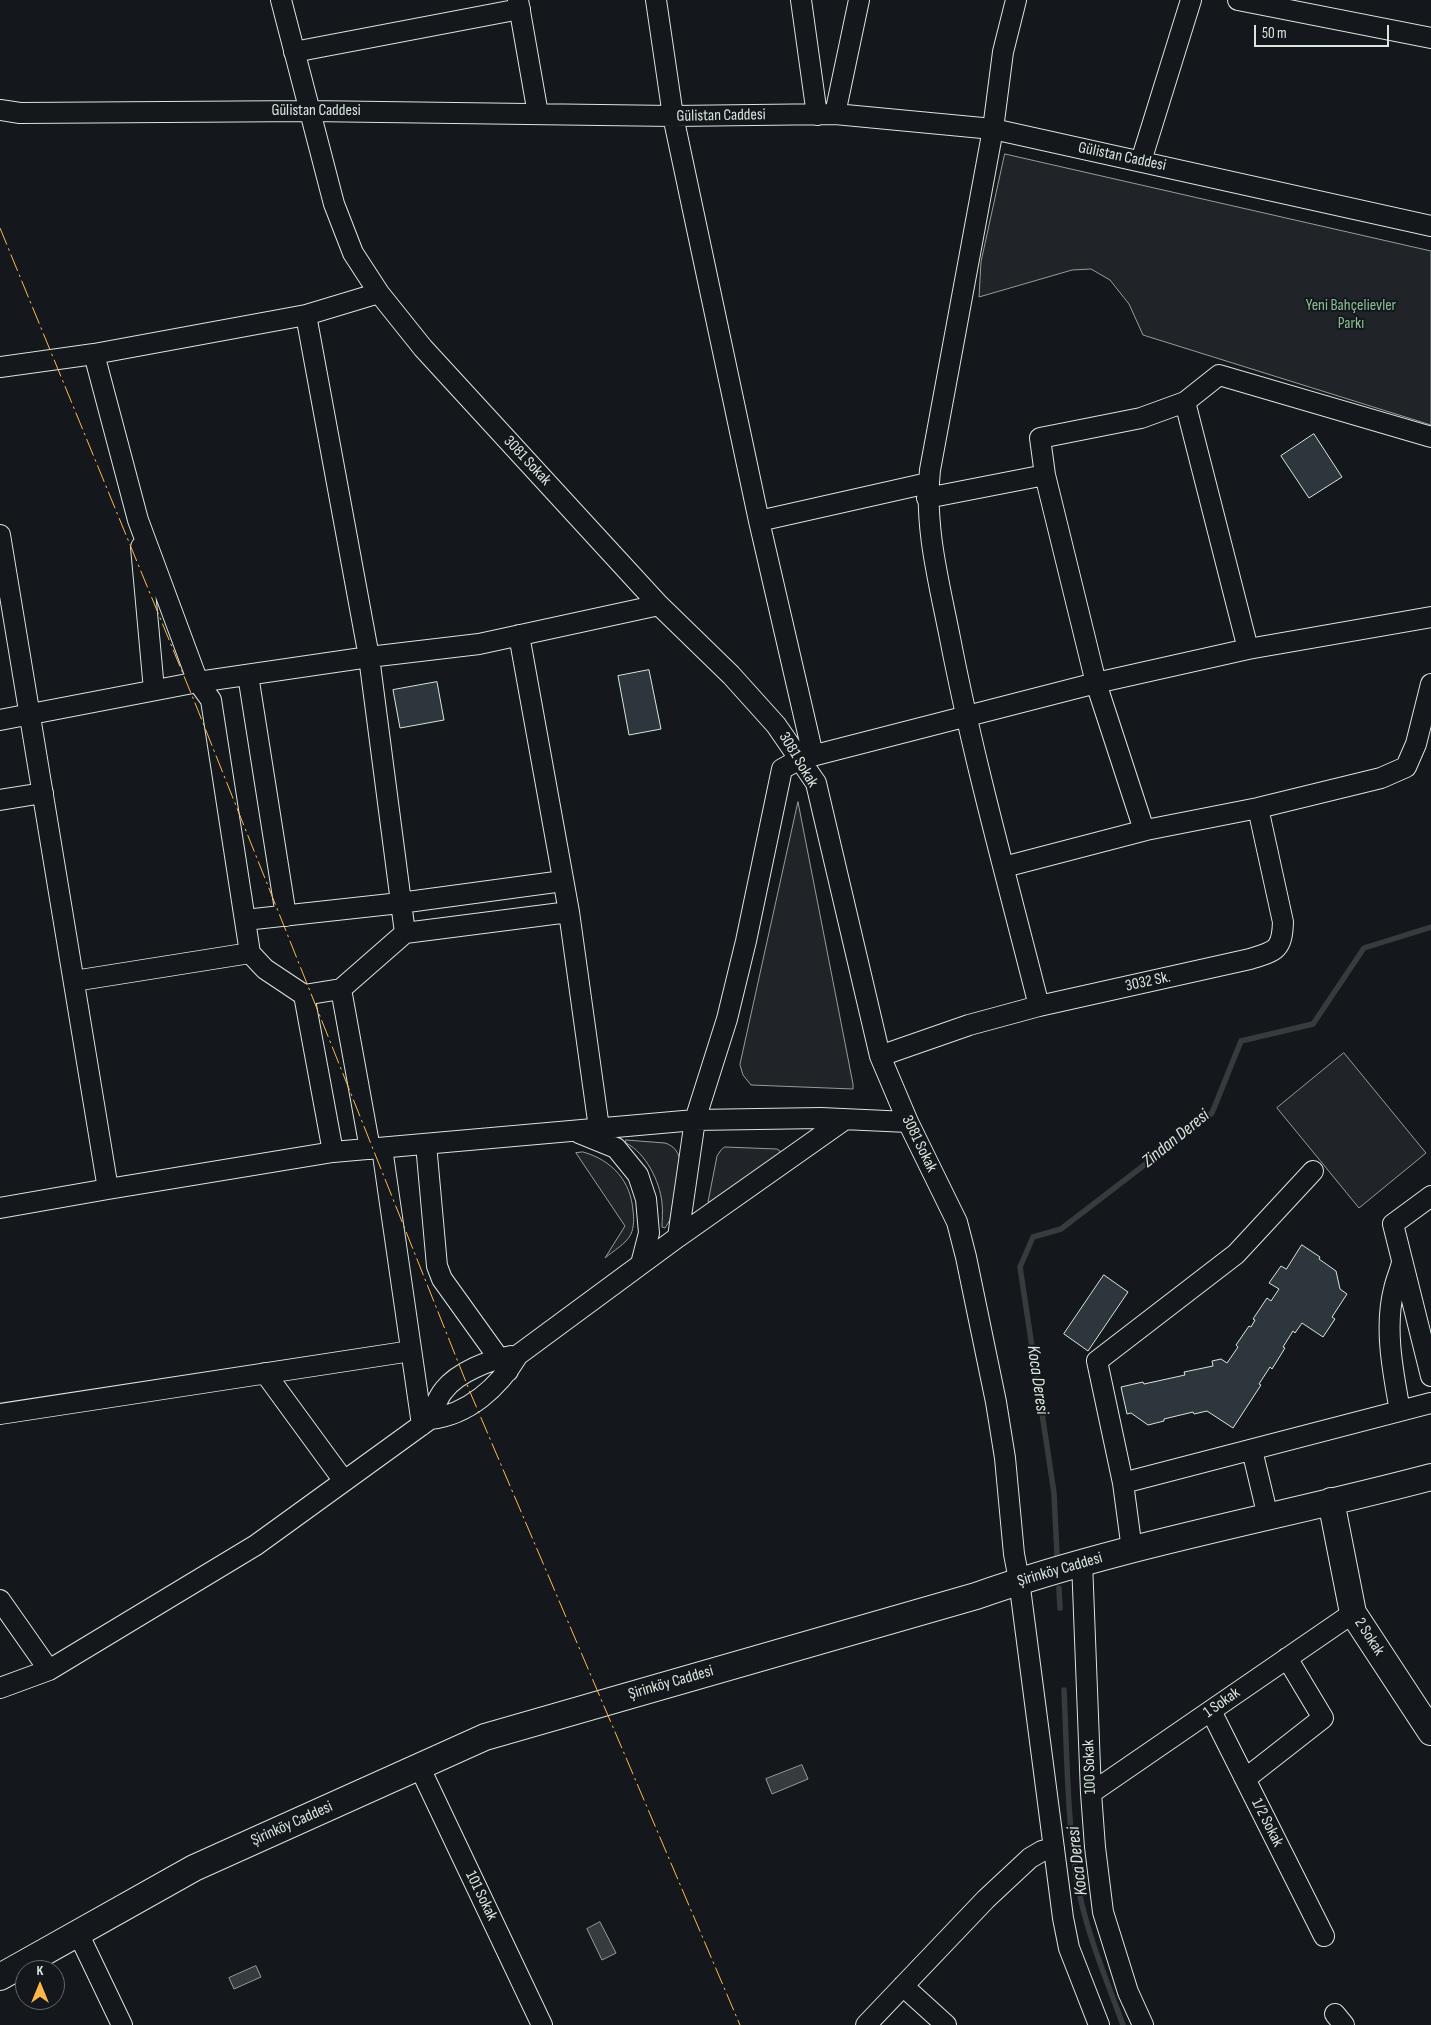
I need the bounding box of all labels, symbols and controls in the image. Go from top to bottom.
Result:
scale bar [1256,15,1391,47]
text: 50 m [1262,24,1287,43]
street label: Gülistan Caddesi [271,101,361,121]
street label: Gülistan Caddesi [676,106,766,126]
street label: Gülistan Caddesi [1076,138,1168,176]
park label: Yeni Bahçelievler Parkı [1306,296,1396,334]
street label: 3081 Sokak [499,432,555,490]
street label: 3081 Sokak [774,729,822,791]
street label: 3032 Sk. [1124,968,1172,996]
water label: Zindan Deresi [1138,1105,1214,1173]
street label: 3081 Sokak [897,1112,941,1176]
water label: Koca Deresi [1021,1344,1053,1416]
street label: Şirinköy Caddesi [1015,1549,1105,1591]
street label: 2 Sokak [1350,1615,1388,1659]
street label: Şirinköy Caddesi [626,1662,716,1704]
street label: 1 Sokak [1200,1684,1244,1722]
street label: 100 Sokak [1079,1740,1101,1794]
street label: 1/2 Sokak [1247,1796,1287,1850]
street label: Şirinköy Caddesi [248,1797,336,1851]
water label: Koca Deresi [1063,1825,1093,1897]
street label: 101 Sokak [461,1868,501,1924]
north arrow [15,1960,65,2010]
text: K [37,1962,43,1979]

